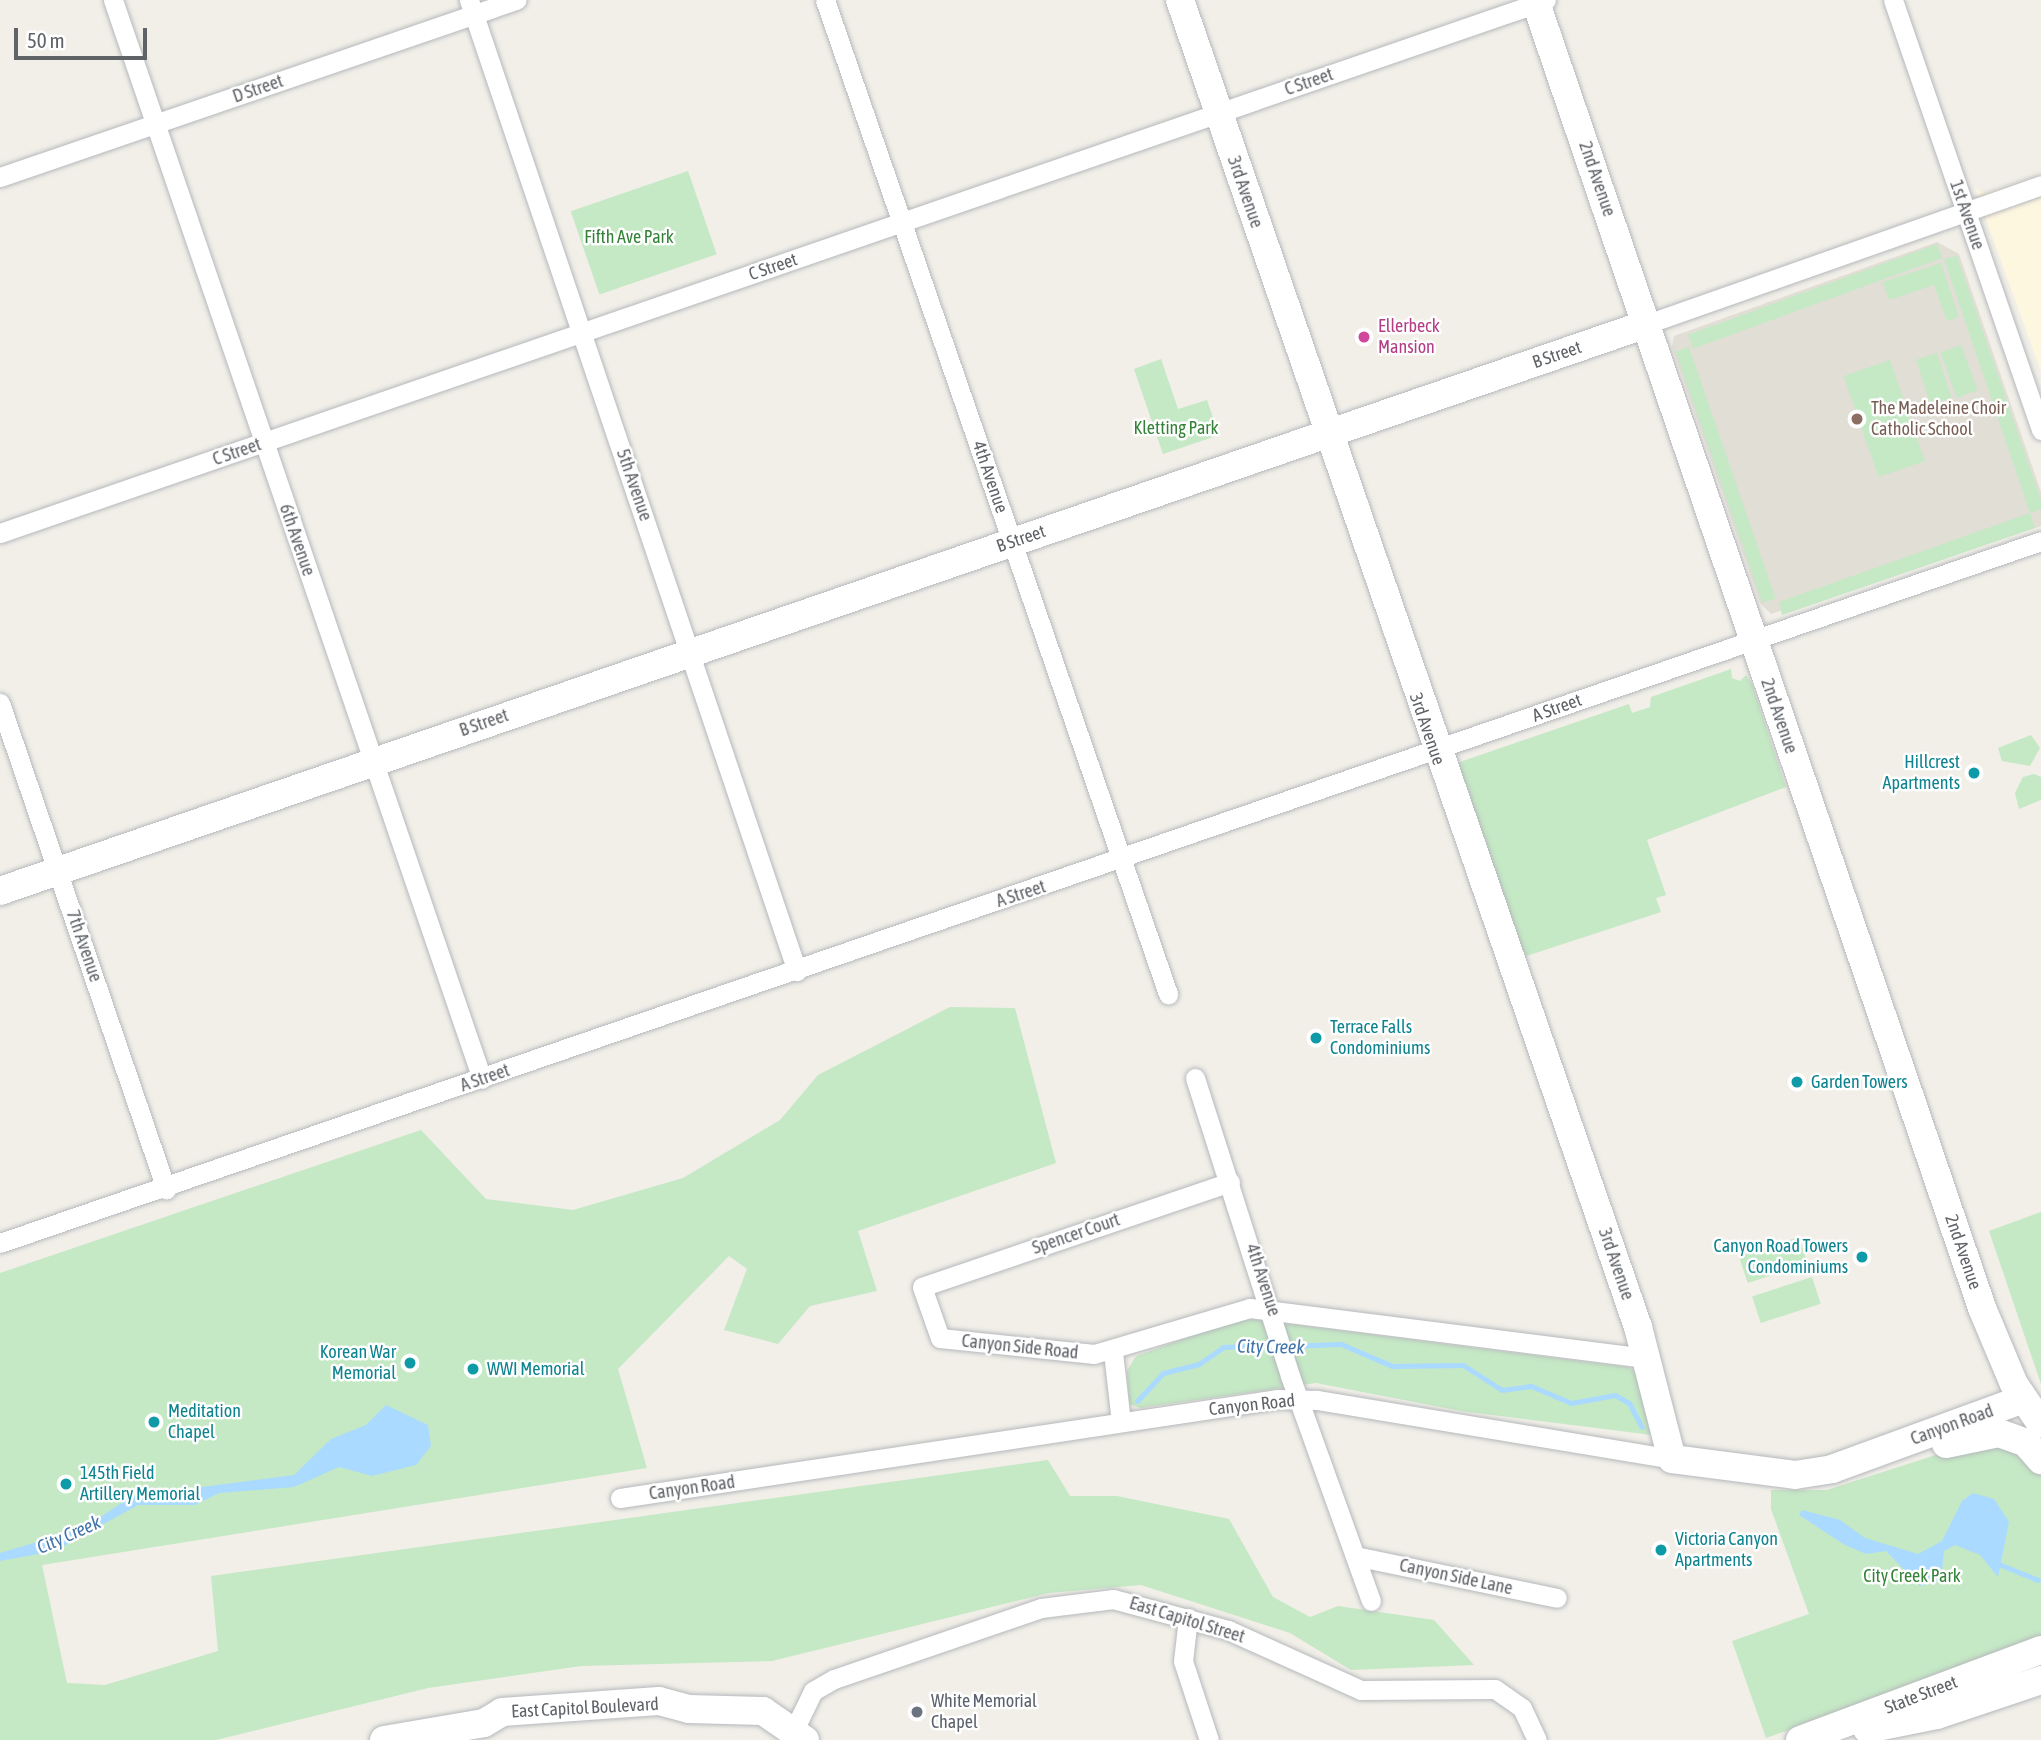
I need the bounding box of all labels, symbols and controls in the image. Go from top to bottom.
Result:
scale bar [18,14,150,58]
text: 50 m [27,28,65,52]
street label: C Street [1282,64,1336,100]
street label: D Street [230,70,286,108]
street label: 2nd Avenue [1574,139,1620,219]
street label: 3rd Avenue [1223,153,1267,231]
street label: 1st Avenue [1945,177,1989,253]
park label: Fifth Ave Park [584,226,674,248]
street label: C Street [746,249,800,285]
place label: Ellerbeck Mansion [1378,316,1440,358]
marker: Ellerbeck Mansion [1356,329,1372,345]
street label: B Street [1530,337,1584,373]
place label: The Madeleine Choir Catholic School [1871,398,2006,440]
marker: The Madeleine Choir Catholic School [1849,411,1865,427]
park label: Kletting Park [1133,417,1219,439]
street label: C Street [210,434,264,470]
street label: 4th Avenue [968,438,1012,516]
street label: 5th Avenue [612,446,656,524]
street label: 6th Avenue [275,501,319,579]
street label: B Street [994,521,1048,557]
street label: 2nd Avenue [1756,676,1802,756]
street label: A Street [1529,689,1585,727]
street label: 3rd Avenue [1405,690,1449,768]
street label: B Street [457,705,511,741]
place label: Hillcrest Apartments [1883,752,1960,794]
marker: Hillcrest Apartments [1966,765,1982,781]
street label: A Street [994,876,1048,912]
street label: 7th Avenue [62,907,106,985]
place label: Terrace Falls Condominiums [1330,1017,1430,1060]
marker: Terrace Falls Condominiums [1308,1030,1324,1046]
street label: A Street [457,1060,513,1096]
place label: Garden Towers [1811,1071,1908,1093]
marker: Garden Towers [1789,1074,1805,1090]
street label: Spencer Court [1029,1209,1123,1259]
street label: 2nd Avenue [1940,1212,1986,1292]
street label: 3rd Avenue [1594,1225,1638,1303]
place label: Canyon Road Towers Condominiums [1714,1236,1848,1278]
street label: 4th Avenue [1241,1241,1285,1319]
marker: Canyon Road Towers Condominiums [1854,1249,1870,1265]
street label: Canyon Side Road [961,1330,1079,1364]
water label: City Creek [1237,1335,1305,1359]
place label: Korean War Memorial [320,1342,396,1384]
marker: Korean War Memorial [402,1355,418,1371]
place label: WWI Memorial [487,1358,584,1380]
marker: WWI Memorial [465,1361,481,1377]
street label: Canyon Road [1208,1390,1296,1420]
street label: Canyon Road [1908,1400,1996,1450]
place label: Meditation Chapel [168,1401,241,1444]
marker: Meditation Chapel [146,1414,162,1430]
place label: 145th Field Artillery Memorial [80,1463,200,1506]
street label: Canyon Road [648,1471,736,1505]
marker: 145th Field Artillery Memorial [58,1476,74,1492]
water label: City Creek [33,1511,105,1559]
place label: Victoria Canyon Apartments [1675,1529,1778,1572]
marker: Victoria Canyon Apartments [1653,1542,1669,1558]
street label: Canyon Side Lane [1397,1554,1515,1600]
park label: City Creek Park [1863,1565,1961,1587]
street label: East Capitol Street [1127,1592,1247,1648]
street label: State Street [1882,1671,1960,1719]
place label: White Memorial Chapel [931,1691,1037,1734]
street label: East Capitol Boulevard [511,1693,659,1723]
marker: White Memorial Chapel [909,1704,925,1720]

